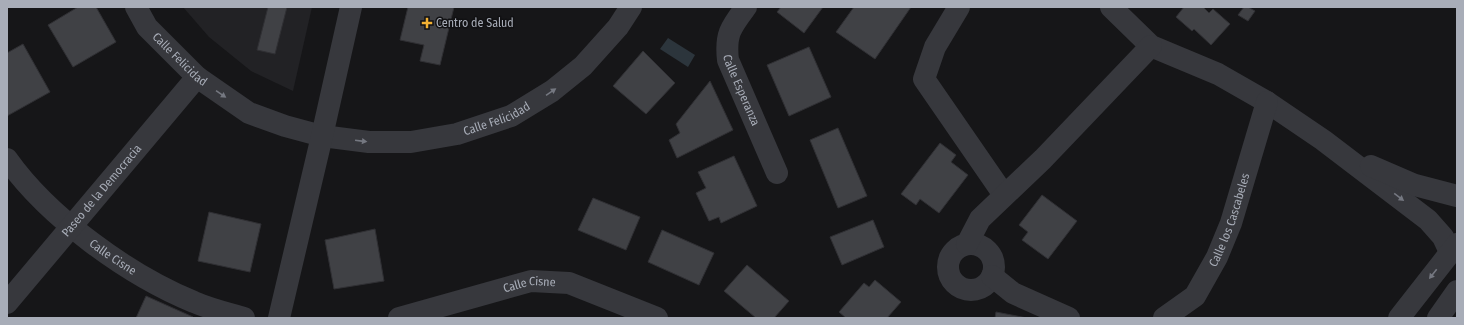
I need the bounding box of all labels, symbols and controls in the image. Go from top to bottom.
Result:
place label: Centro de Salud [436,16,514,30]
marker: Centro de Salud [421,17,433,29]
street label: Calle Felicidad [150,30,210,89]
street label: Calle Esperanza [720,54,763,128]
one-way arrow [545,88,556,96]
one-way arrow [216,90,226,98]
street label: Calle Felicidad [462,99,533,138]
one-way arrow [355,138,367,144]
street label: Paseo de la Democracia [59,141,144,239]
street label: Calle los Cascabeles [1206,171,1252,269]
one-way arrow [1393,193,1404,201]
street label: Calle Cisne [87,236,139,278]
one-way arrow [1428,269,1437,280]
street label: Calle Cisne [501,274,556,296]

